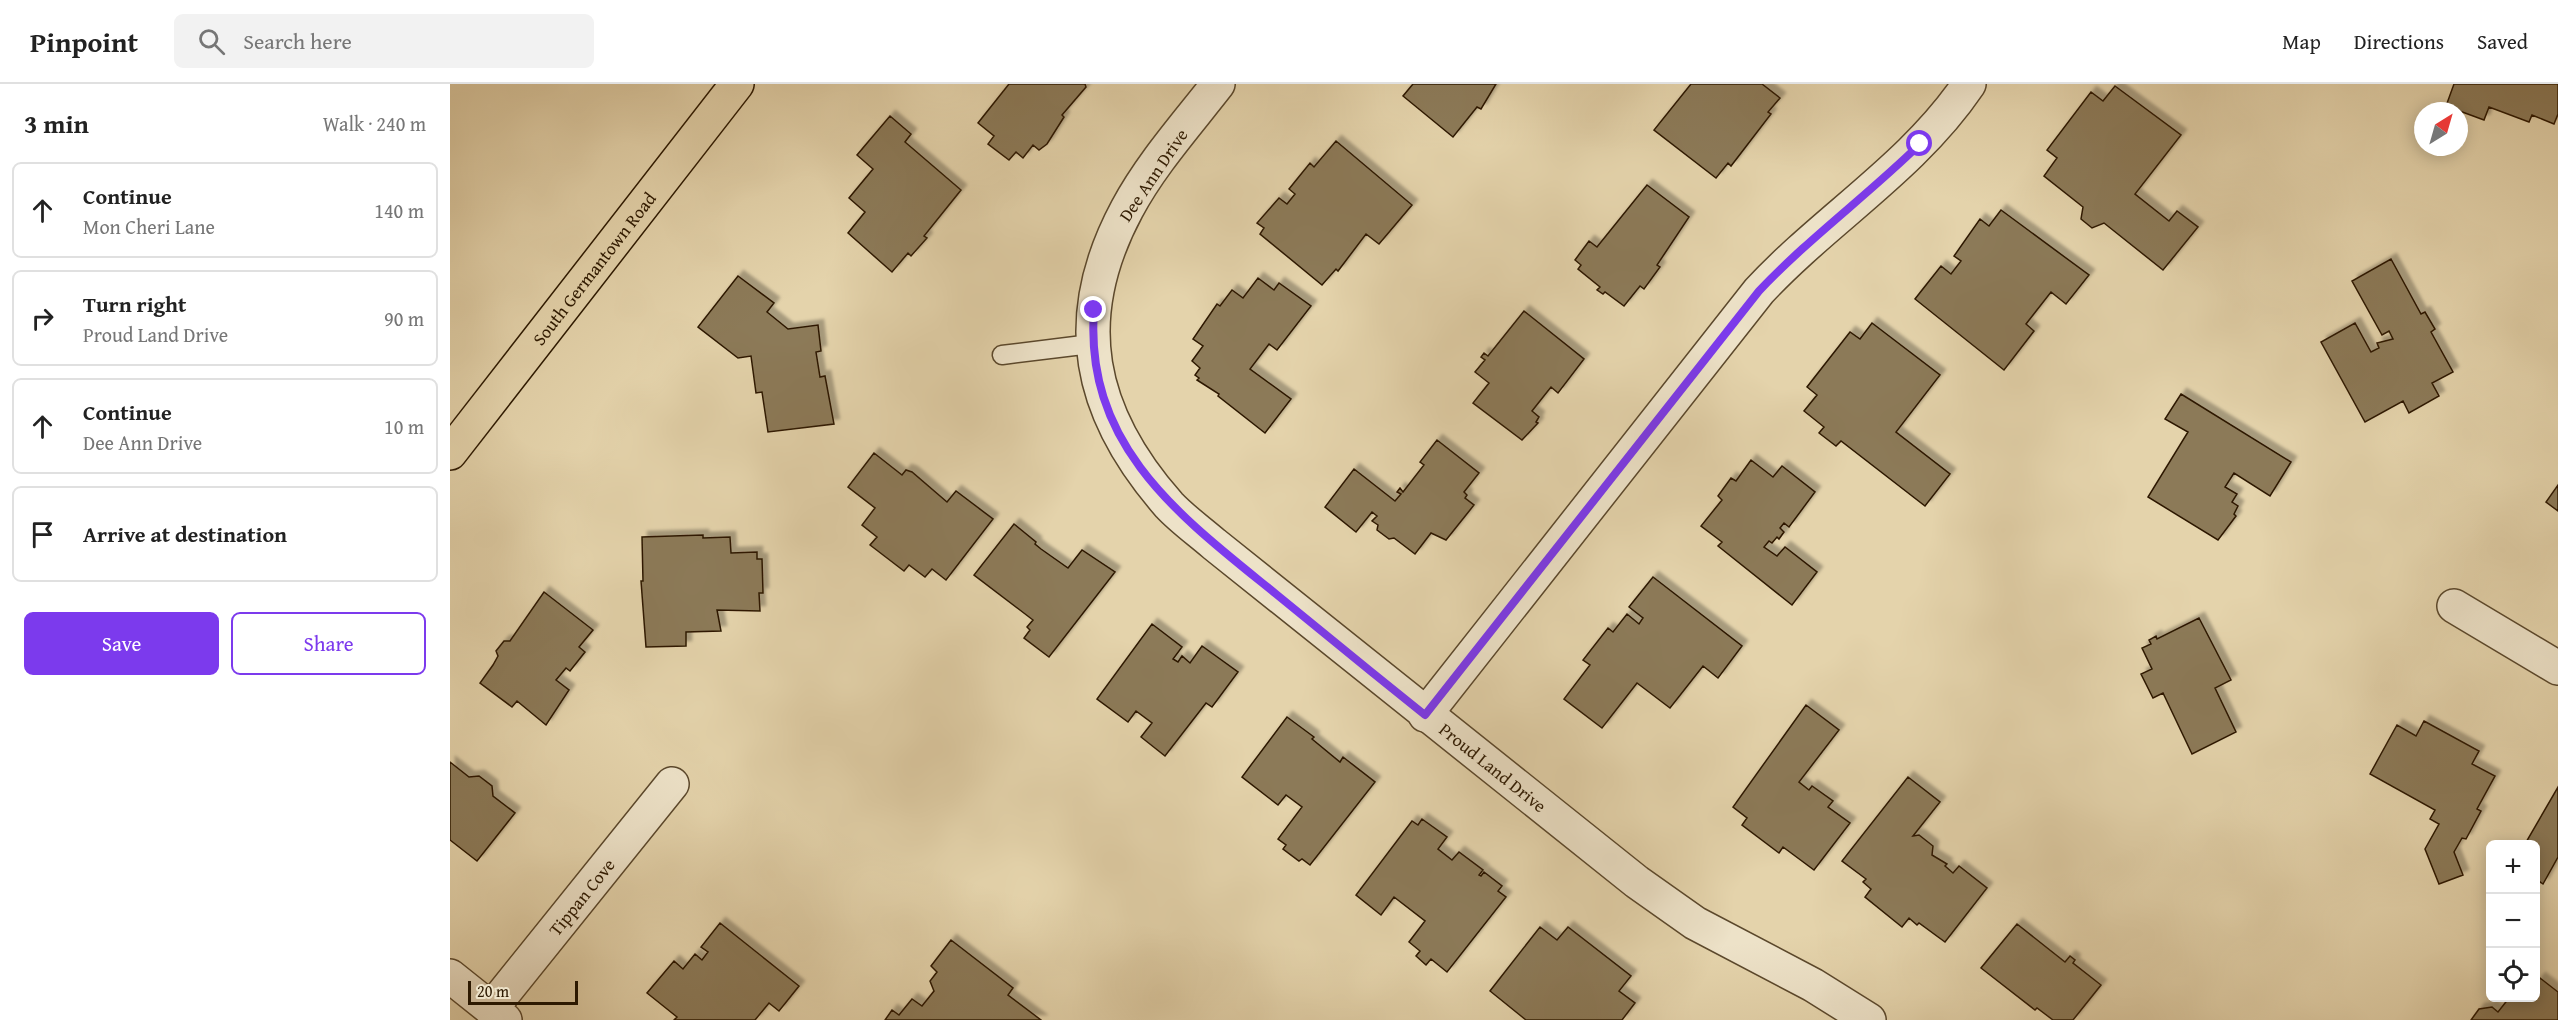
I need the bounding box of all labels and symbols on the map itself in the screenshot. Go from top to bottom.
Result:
north arrow [2414,102,2468,156]
street label: Dee Ann Drive [1112,123,1194,227]
route start [1906,130,1932,156]
street label: South Germantown Road [525,186,662,351]
route end [1080,296,1106,322]
street label: Proud Land Drive [1434,716,1553,818]
street label: Tippan Cove [542,852,621,941]
scale bar [468,978,578,1006]

